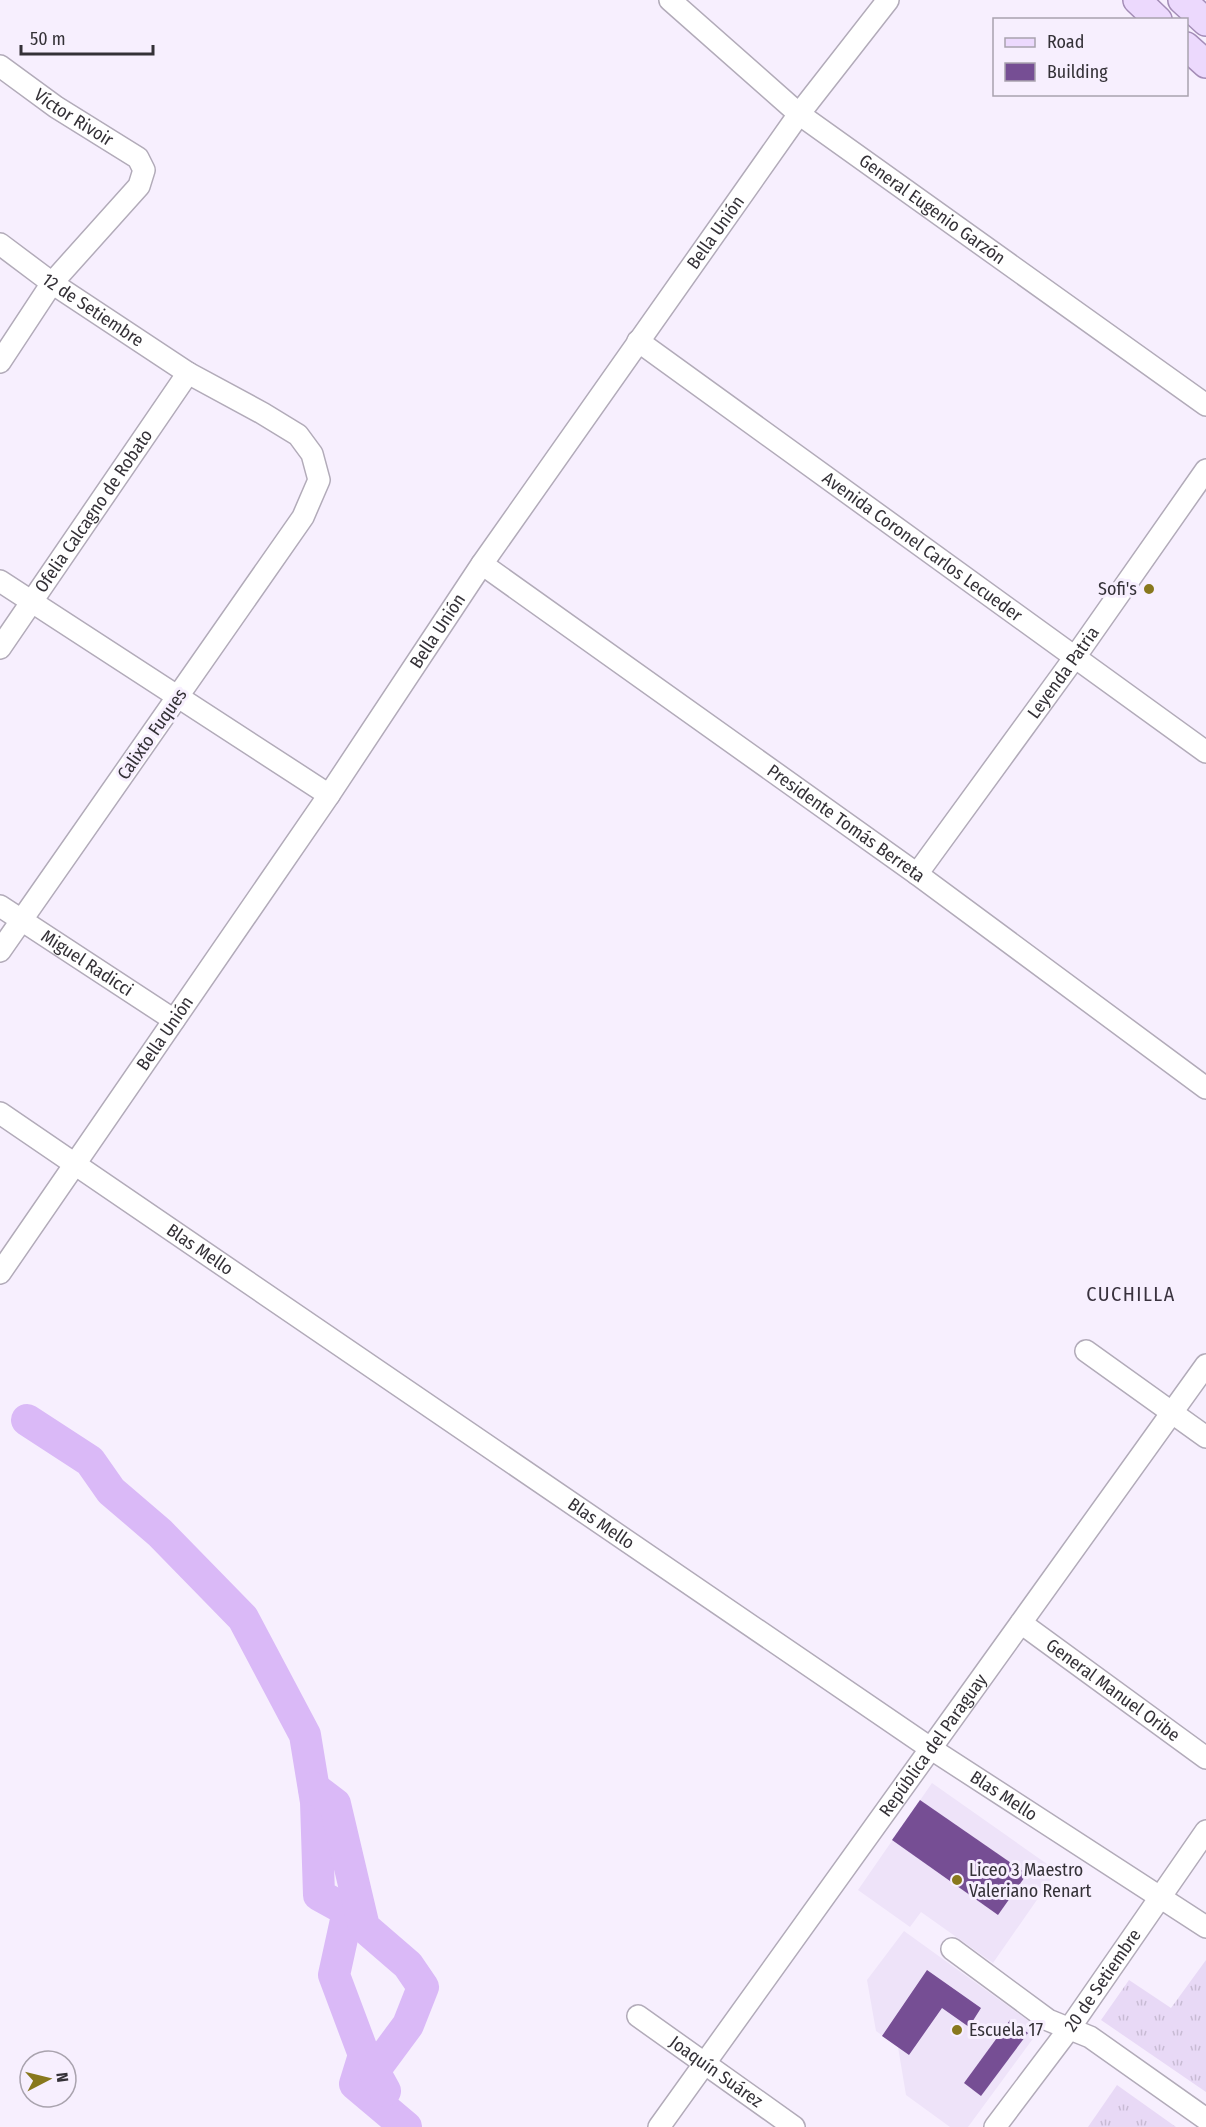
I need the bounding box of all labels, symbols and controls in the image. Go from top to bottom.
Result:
scale bar [21,18,153,56]
legend [993,18,1188,96]
text: 50 m [30,28,66,50]
text: Road [1047,31,1084,53]
text: Building [1047,61,1108,83]
street label: Víctor Rivoir [30,84,118,151]
street label: General Eugenio Garzón [855,150,1010,269]
street label: Bella Unión [682,191,749,273]
street label: 12 de Setiembre [38,268,148,352]
street label: Ofelia Calcagno de Robato [30,425,157,597]
street label: Avenida Coronel Carlos Lecueder [818,467,1027,627]
place label: Sofi's [1098,578,1137,600]
marker: Sofi's [1142,582,1156,596]
street label: Bella Unión [405,590,470,672]
street label: Leyenda Patria [1023,622,1104,723]
street label: Calixto Fuques [112,684,192,784]
street label: Presidente Tomás Berreta [763,760,929,887]
street label: Miguel Radicci [37,925,137,1001]
street label: Bella Unión [132,992,198,1074]
street label: Blas Mello [162,1219,237,1280]
district label: CUCHILLA [1086,1282,1176,1306]
street label: Blas Mello [564,1493,639,1554]
street label: General Manuel Oribe [1042,1634,1184,1746]
street label: República del Paraguay [874,1670,992,1821]
street label: Blas Mello [966,1766,1042,1826]
place label: Liceo 3 Maestro Valeriano Renart [969,1859,1091,1902]
marker: Liceo 3 Maestro Valeriano Renart [950,1873,964,1887]
street label: 20 de Setiembre [1060,1925,1146,2036]
place label: Escuela 17 [969,2019,1043,2041]
marker: Escuela 17 [950,2023,964,2037]
street label: Joaquín Suárez [665,2031,767,2112]
north arrow [18,2049,78,2109]
text: N [52,2071,72,2083]

